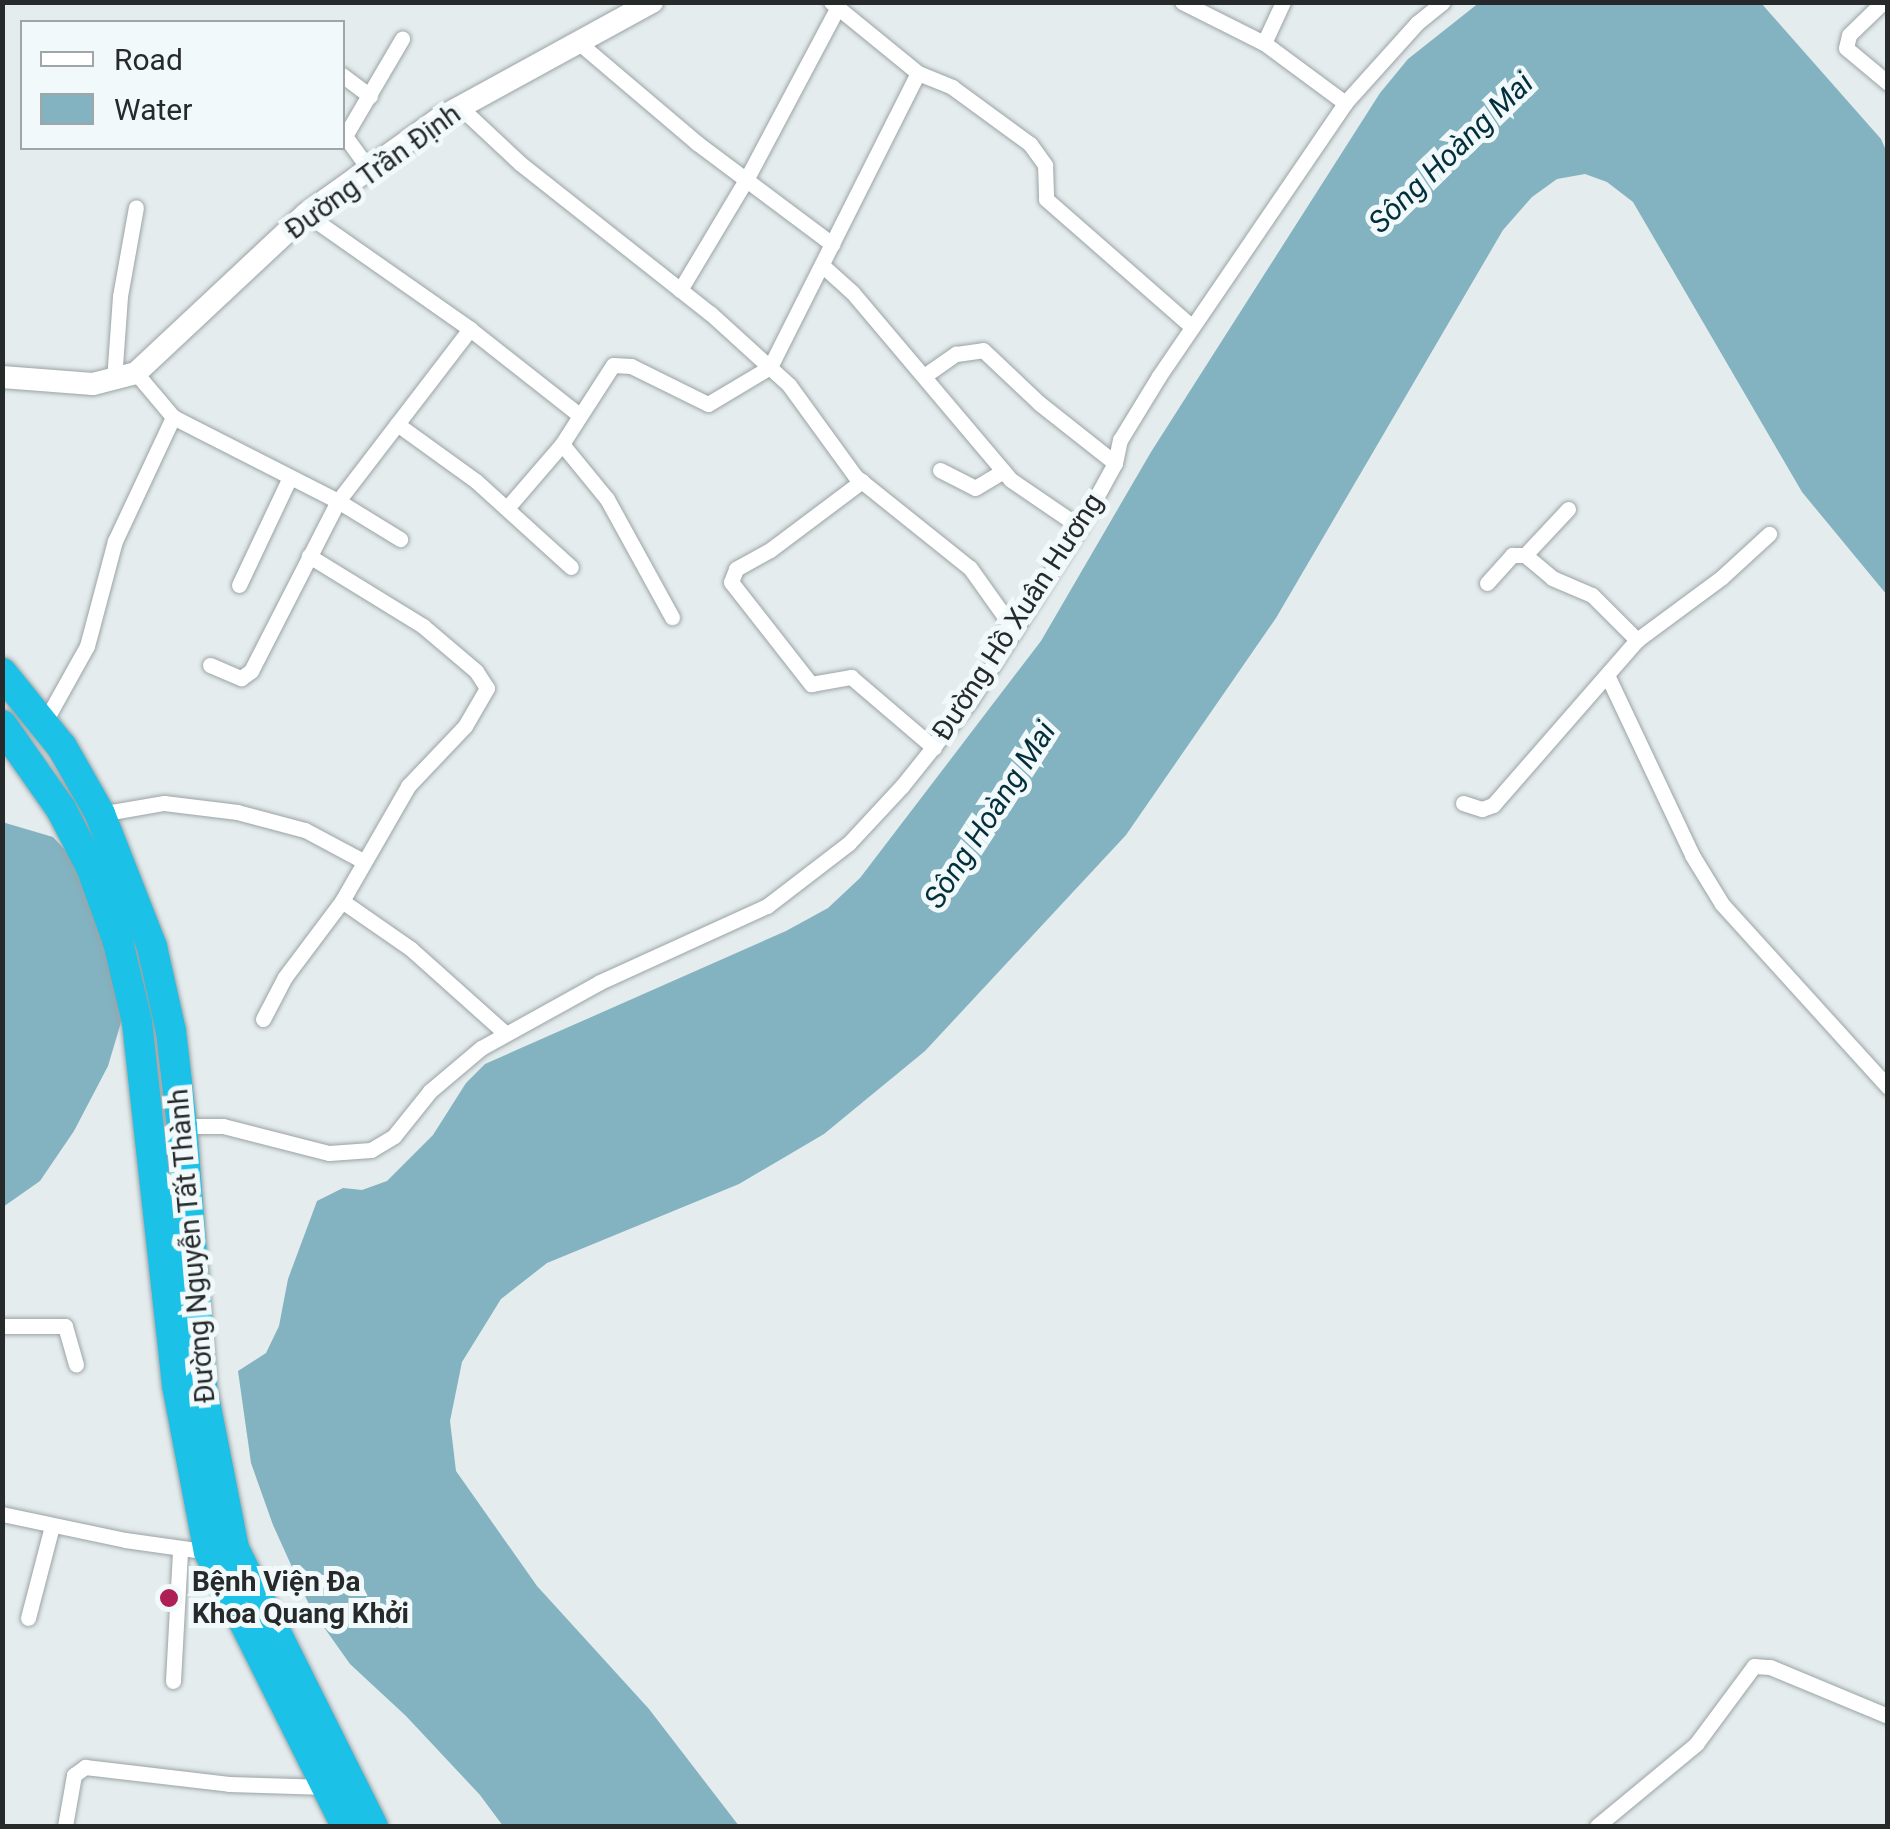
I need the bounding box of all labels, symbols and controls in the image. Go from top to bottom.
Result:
legend [20,20,345,150]
text: Road [114,42,183,77]
water label: Sông Hoàng Mai [1361,65,1541,241]
text: Water [114,92,192,127]
street label: Đường Trần Định [279,97,467,247]
street label: Đường Hồ Xuân Hương [925,487,1111,747]
water label: Sông Hoàng Mai [916,715,1064,915]
street label: Đường Nguyễn Tất Thành [161,1087,223,1405]
place label: Bệnh Viện Đa Khoa Quang Khởi [192,1565,409,1631]
marker: Bệnh Viện Đa Khoa Quang Khởi [156,1585,182,1611]

